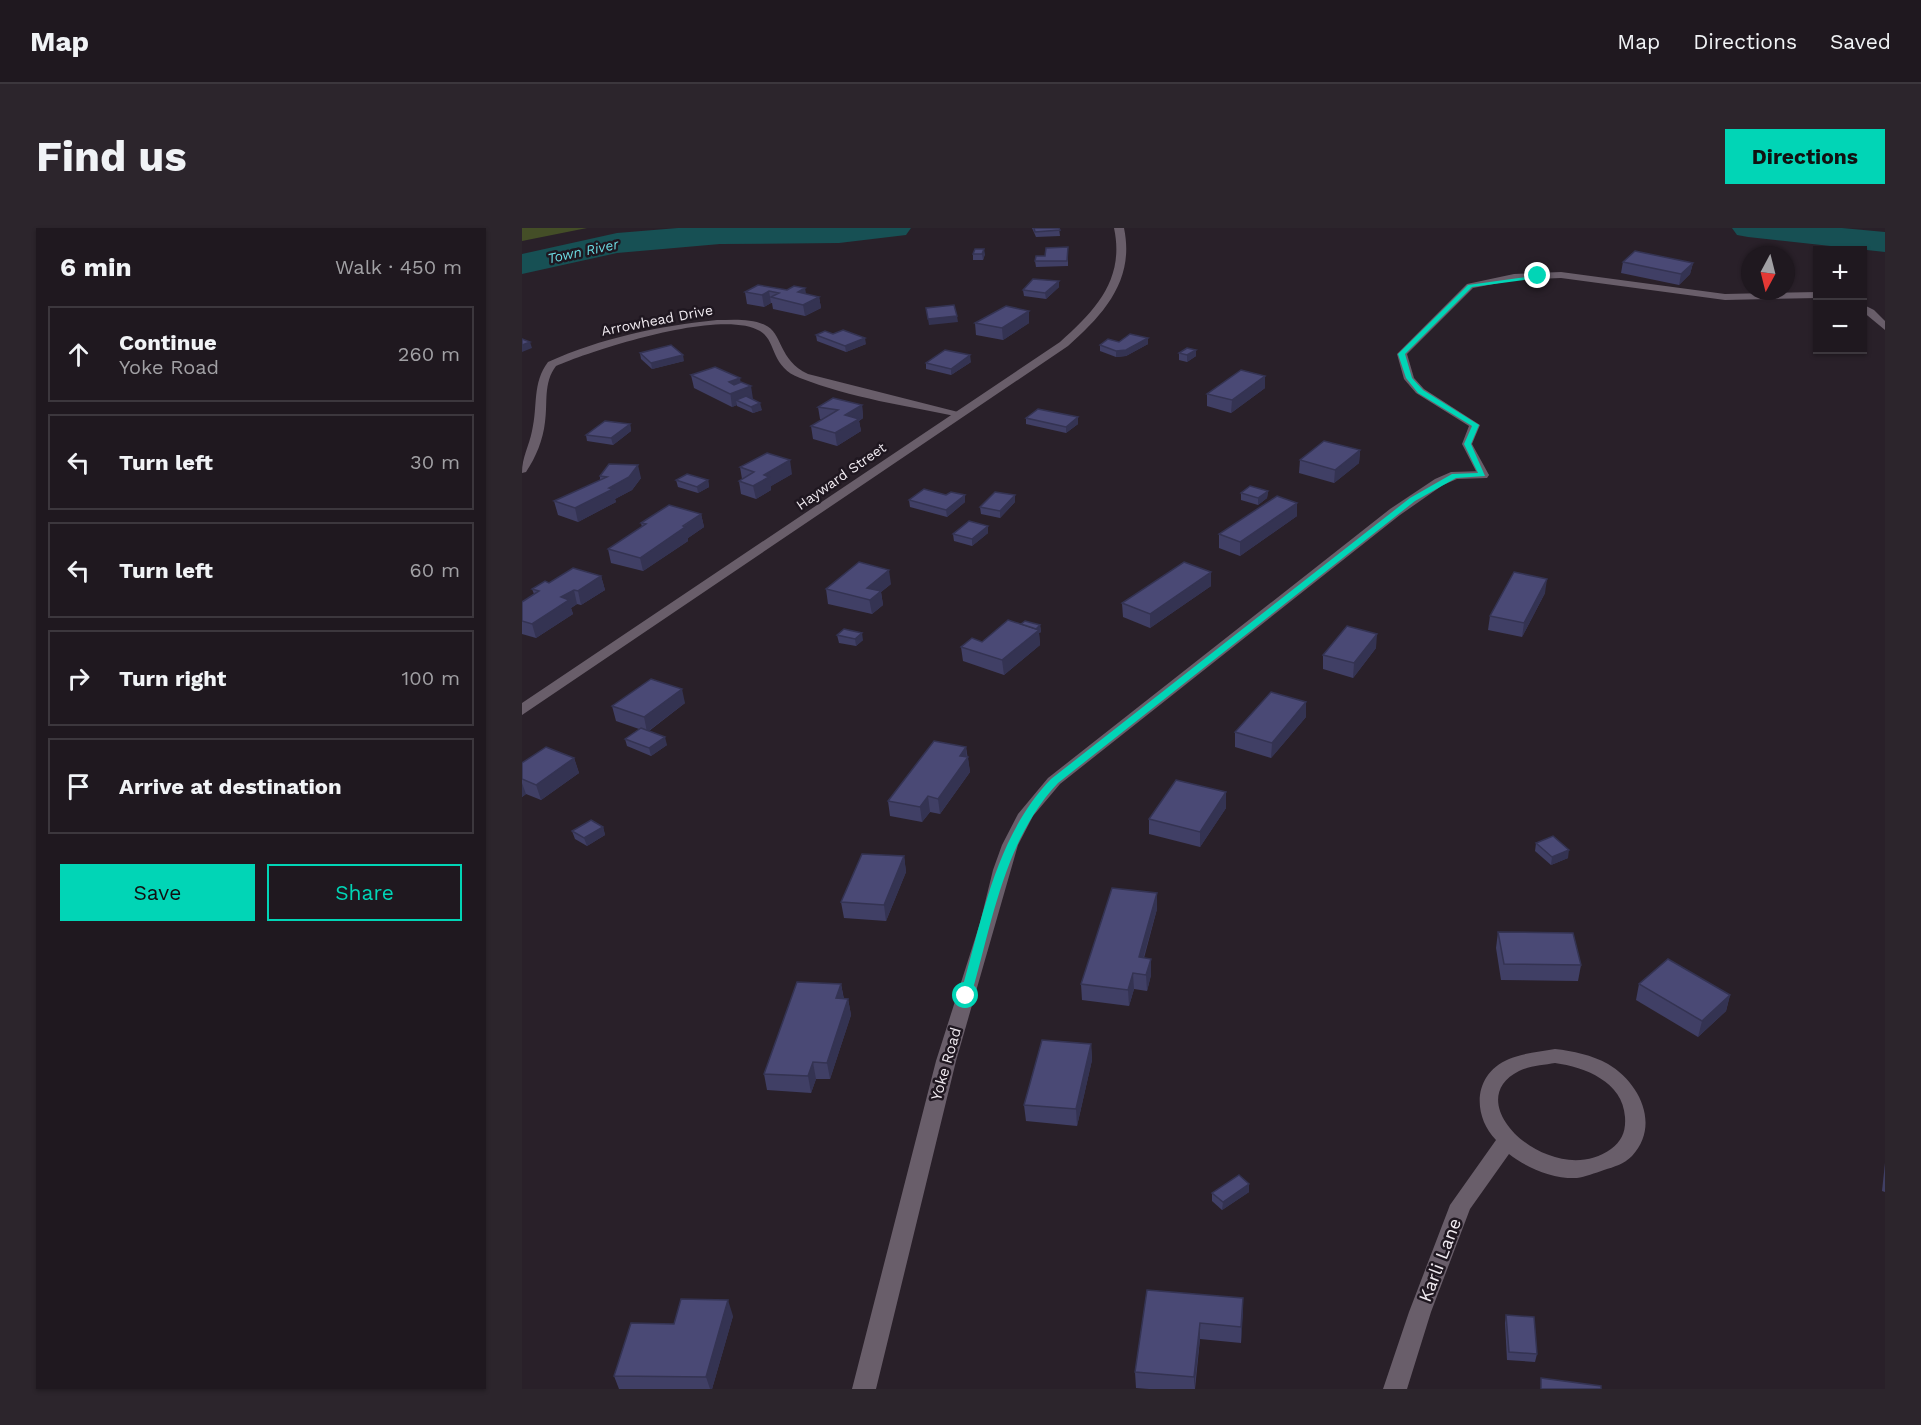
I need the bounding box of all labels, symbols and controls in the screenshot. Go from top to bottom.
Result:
text: Map [30,25,89,58]
text: Map [1617,29,1660,54]
text: Directions [1693,29,1797,54]
text: Saved [1830,29,1891,54]
button: Directions [1725,129,1885,184]
text: Find us [36,132,187,181]
water label: Town River [546,236,621,266]
north arrow [1741,246,1795,300]
map controls [1813,246,1867,354]
button: + [1813,246,1867,300]
text: 6 min [60,252,132,282]
text: Walk · 450 m [335,255,462,279]
route end [1524,262,1550,288]
button: − [1813,300,1867,354]
street label: Arrowhead Drive [600,301,714,339]
text: Continue [119,330,217,355]
icon: ahead [62,338,95,371]
text: 260 m [398,342,460,366]
text: Yoke Road [119,355,219,379]
street label: Hayward Street [793,439,889,513]
icon: left [62,446,95,479]
text: Turn left [119,450,213,475]
text: 30 m [410,450,460,474]
icon: left [62,554,95,587]
text: Turn left [119,558,213,583]
text: 60 m [410,558,460,582]
icon: right [62,662,95,695]
text: Turn right [119,666,226,691]
text: 100 m [401,666,460,690]
icon: arrive [62,770,95,803]
text: Arrive at destination [119,774,342,799]
button: Save [60,864,255,921]
button: Share [267,864,462,921]
route start [952,982,978,1008]
street label: Yoke Road [927,1025,965,1103]
street label: Karli Lane [1414,1215,1465,1305]

